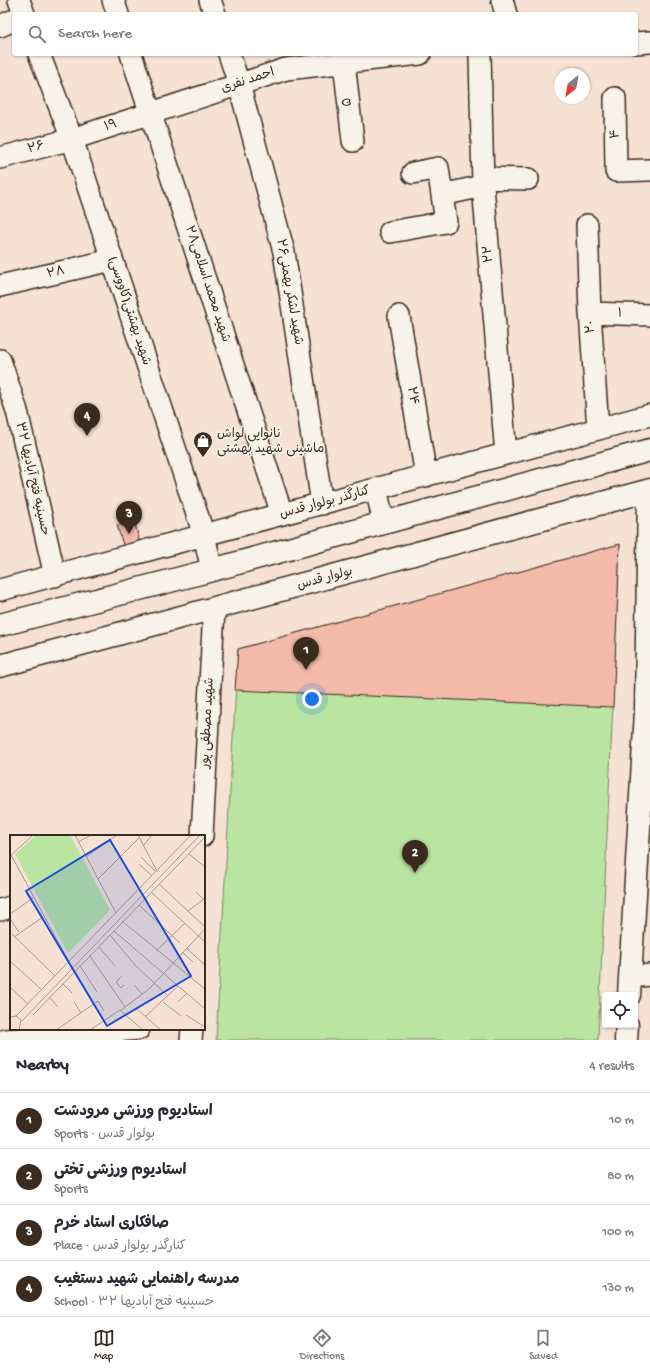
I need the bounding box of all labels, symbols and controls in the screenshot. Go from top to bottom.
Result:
search box [12,12,638,56]
icon: search [26,23,48,45]
text: Search here [58,25,132,43]
street label: احمد نفری [220,65,276,97]
north arrow [554,68,590,104]
street label: ۵ [340,97,356,107]
street label: ۱۹ [102,116,120,135]
street label: ۴ [608,129,624,139]
street label: ۲۶ [26,138,46,157]
street label: شهید محمد اسلامی۲۸ [181,224,233,344]
street label: شهید لشکر بهمنی۲۶ [272,238,307,346]
street label: ۲۲ [481,245,497,263]
street label: شهید بهشتی(کاووسی) [104,255,154,367]
street label: ۲۸ [46,264,66,282]
street label: ۱ [617,306,623,322]
street label: ۲۰ [583,320,599,334]
street label: ۲۴ [403,386,421,406]
pin: 4 [74,403,100,436]
street label: حسینیه فتح آبادیها ۳۲ [12,421,53,537]
place label: نانوایی لواش ماشینی شهید بهشتی [217,427,324,457]
shop icon: نانوایی لواش ماشینی شهید بهشتی [192,430,214,458]
street label: کنارگذر بولوار قدس [278,482,372,522]
pin: 3 [116,501,142,534]
street label: بولوار قدس [296,564,354,594]
pin: 1 [293,637,319,670]
street label: شهید مصطفی پور [198,677,218,770]
your location [302,689,322,709]
inset map [10,835,205,1030]
pin: 2 [402,840,428,873]
map controls [602,992,638,1028]
button: locate [602,992,638,1028]
text: Nearby [16,1056,69,1076]
text: 4 results [590,1059,634,1074]
text: استادیوم ورزشی مرودشت [54,1103,213,1121]
text: 1 [26,1113,32,1128]
text: 10 m [609,1113,634,1128]
text: Sports · بولوار قدس [54,1127,155,1142]
text: استادیوم ورزشی تختی [54,1162,186,1180]
text: 2 [26,1169,32,1184]
text: 80 m [607,1169,634,1184]
text: Sports [54,1182,88,1197]
text: صافکاری استاد خرم [54,1215,169,1233]
text: 3 [26,1225,32,1240]
text: 100 m [602,1225,634,1240]
text: Place · کنارگذر بولوار قدس [54,1239,186,1254]
text: مدرسه راهنمایی شهید دستغیب [54,1271,240,1289]
text: 4 [26,1281,32,1296]
text: 130 m [602,1281,634,1296]
text: School · حسینیه فتح آبادیها ۳۲ [54,1295,214,1310]
tab: Map [93,1327,115,1363]
tab: Directions [300,1327,344,1363]
tab: Saved [529,1327,557,1363]

